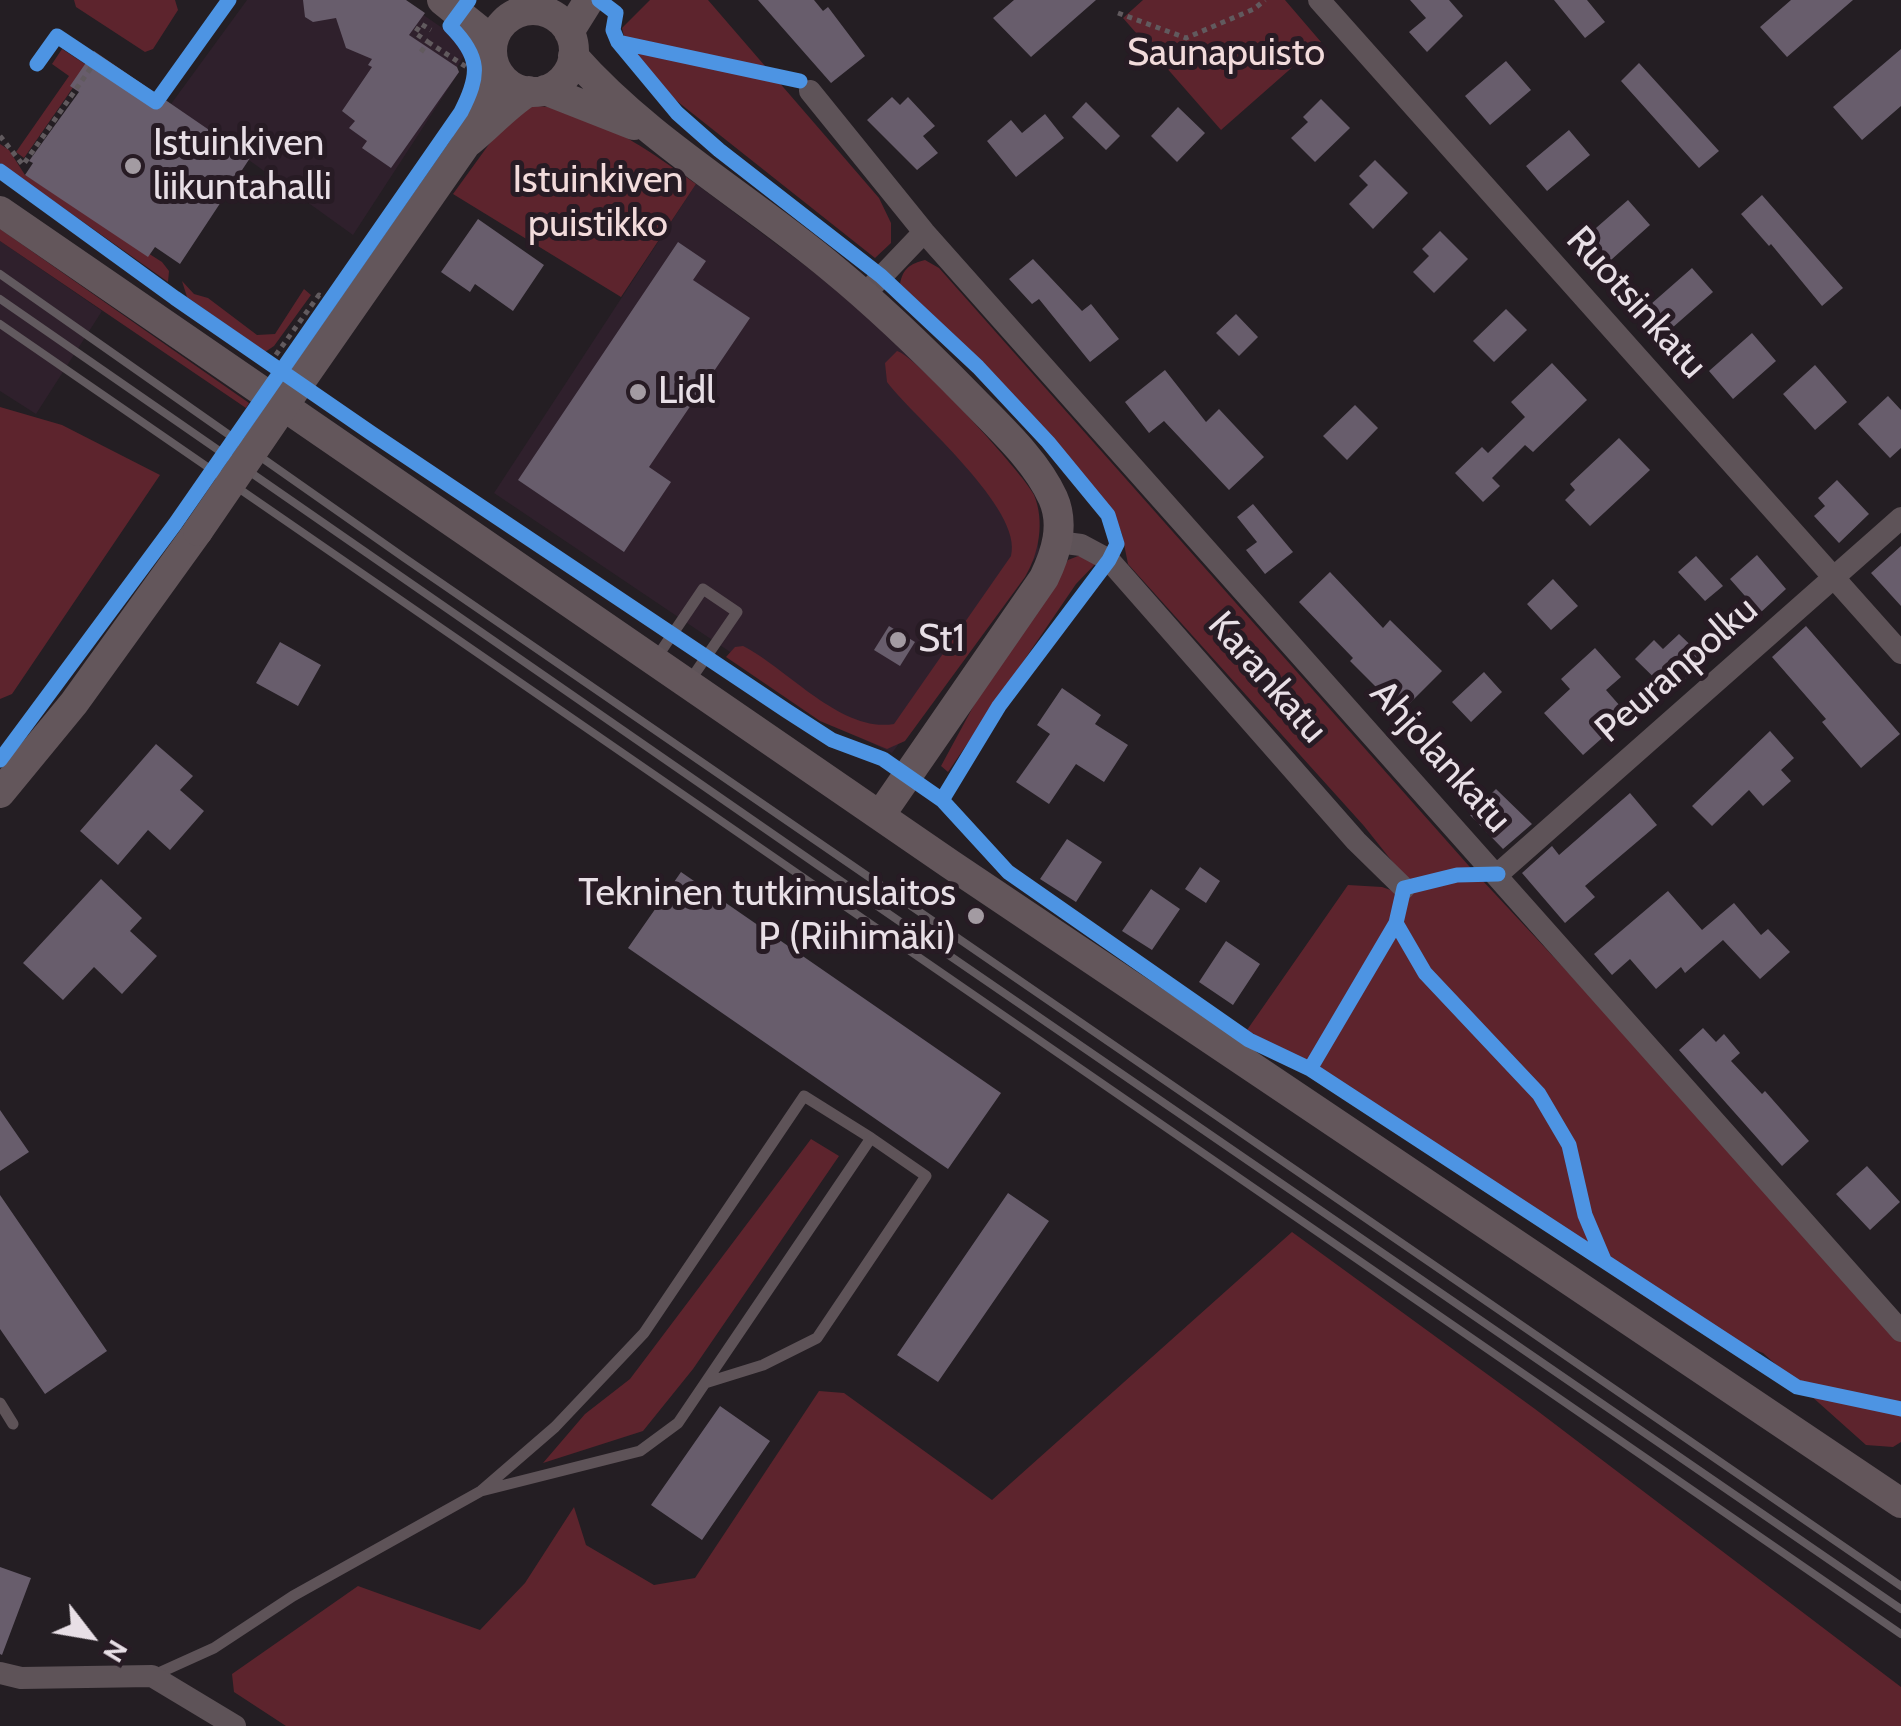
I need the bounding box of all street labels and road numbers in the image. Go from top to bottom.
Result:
street label: Ruotsinkatu [1556,218,1716,388]
street label: Peuranpolku [1587,587,1767,753]
street label: Karankatu [1198,603,1336,753]
street label: Ahjolankatu [1360,672,1520,842]

